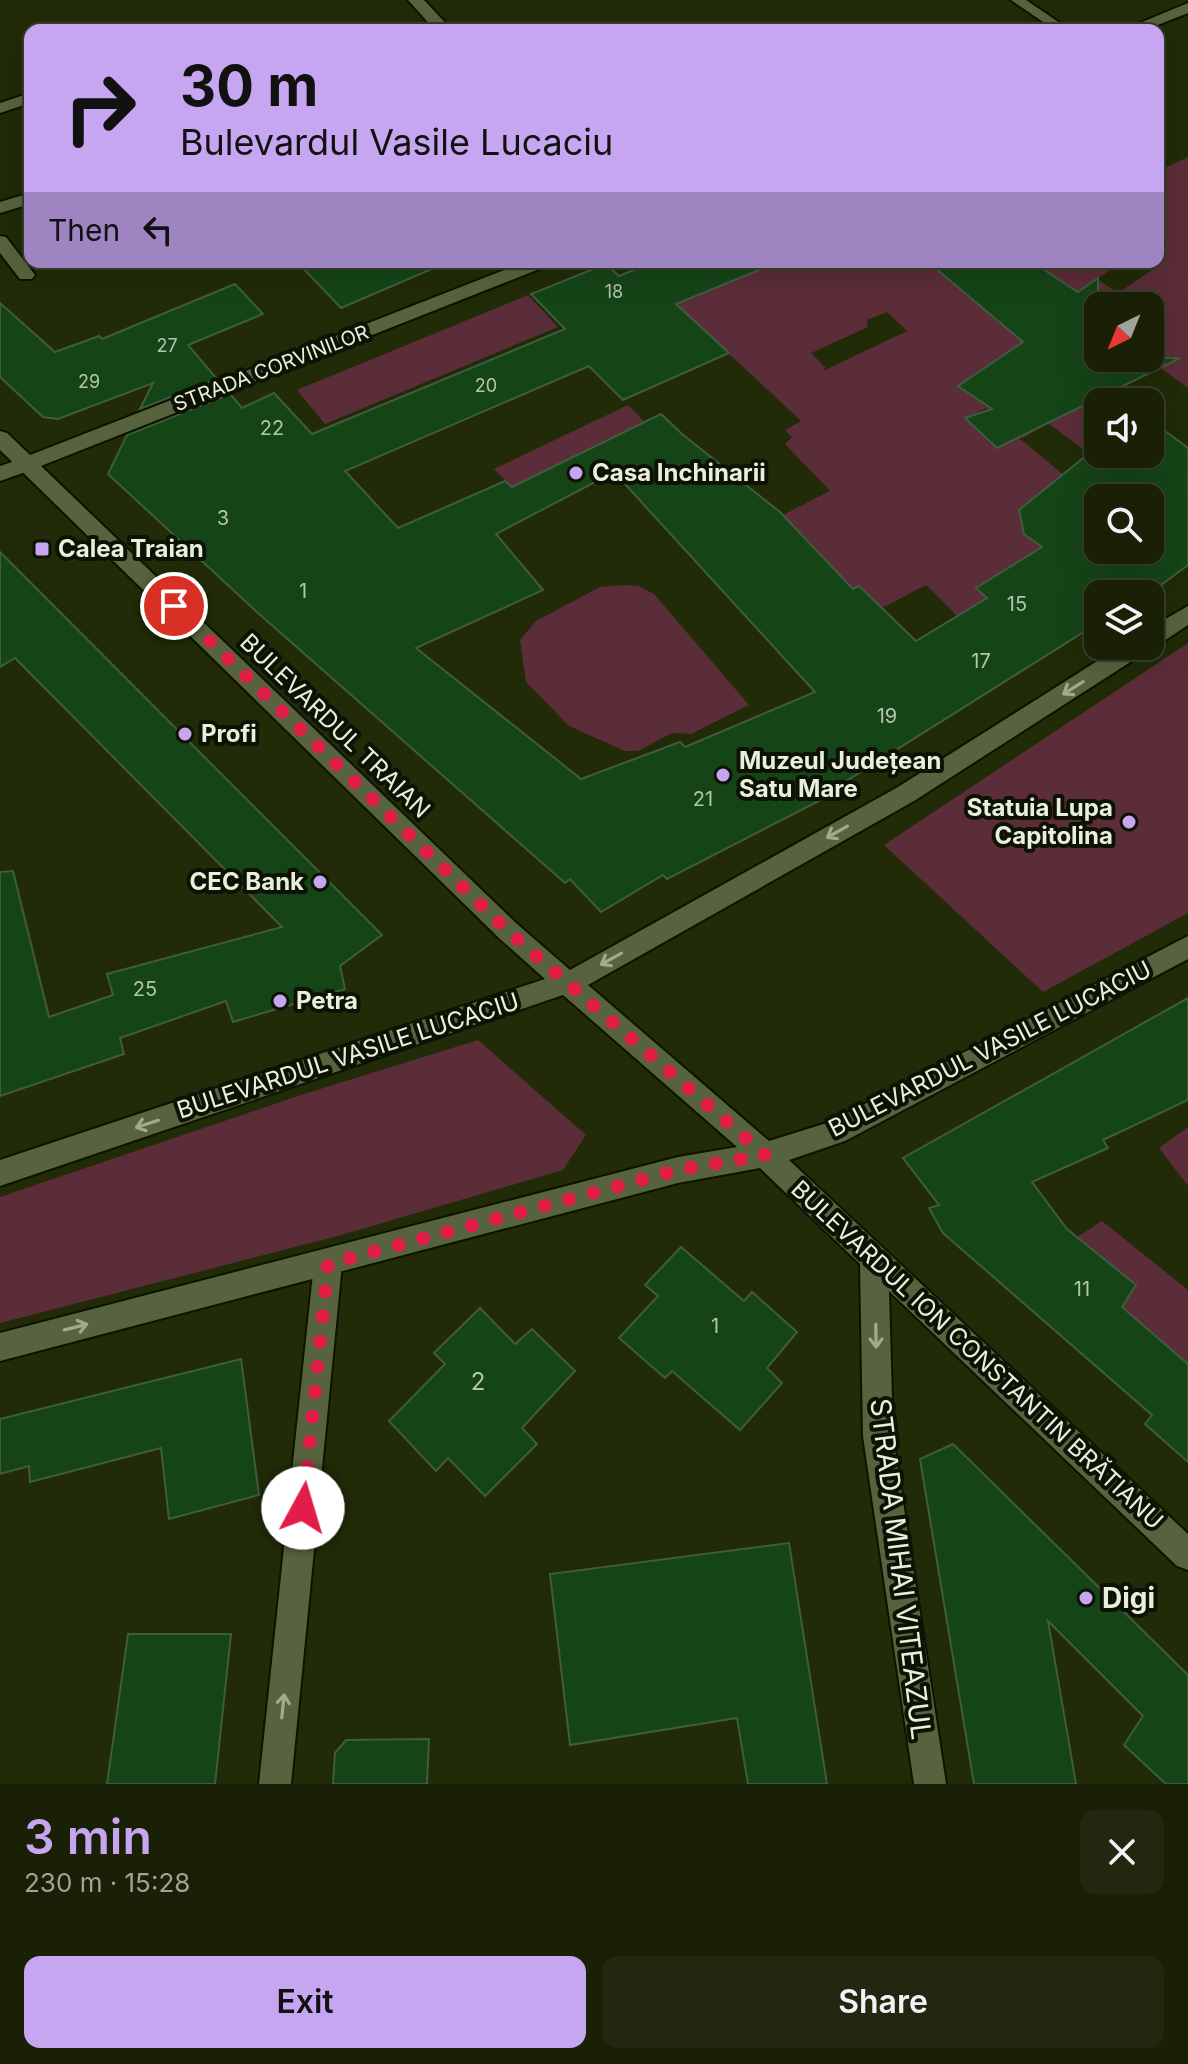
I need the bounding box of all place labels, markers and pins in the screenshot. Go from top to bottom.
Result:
place label: Casa Inchinarii [592,458,766,487]
marker: Casa Inchinarii [567,464,585,482]
place label: Calea Traian [58,534,204,563]
marker: Calea Traian [33,540,51,558]
pin [140,572,208,640]
place label: Profi [201,719,257,748]
marker: Profi [176,725,194,743]
place label: Muzeul Județean Satu Mare [739,746,941,803]
marker: Muzeul Județean Satu Mare [714,766,732,784]
place label: Statuia Lupa Capitolina [967,793,1113,850]
marker: Statuia Lupa Capitolina [1120,813,1138,831]
place label: CEC Bank [190,867,304,896]
marker: CEC Bank [311,873,329,891]
place label: Petra [296,986,358,1015]
marker: Petra [271,992,289,1010]
place label: Digi [1102,1581,1155,1615]
marker: Digi [1077,1589,1095,1607]

